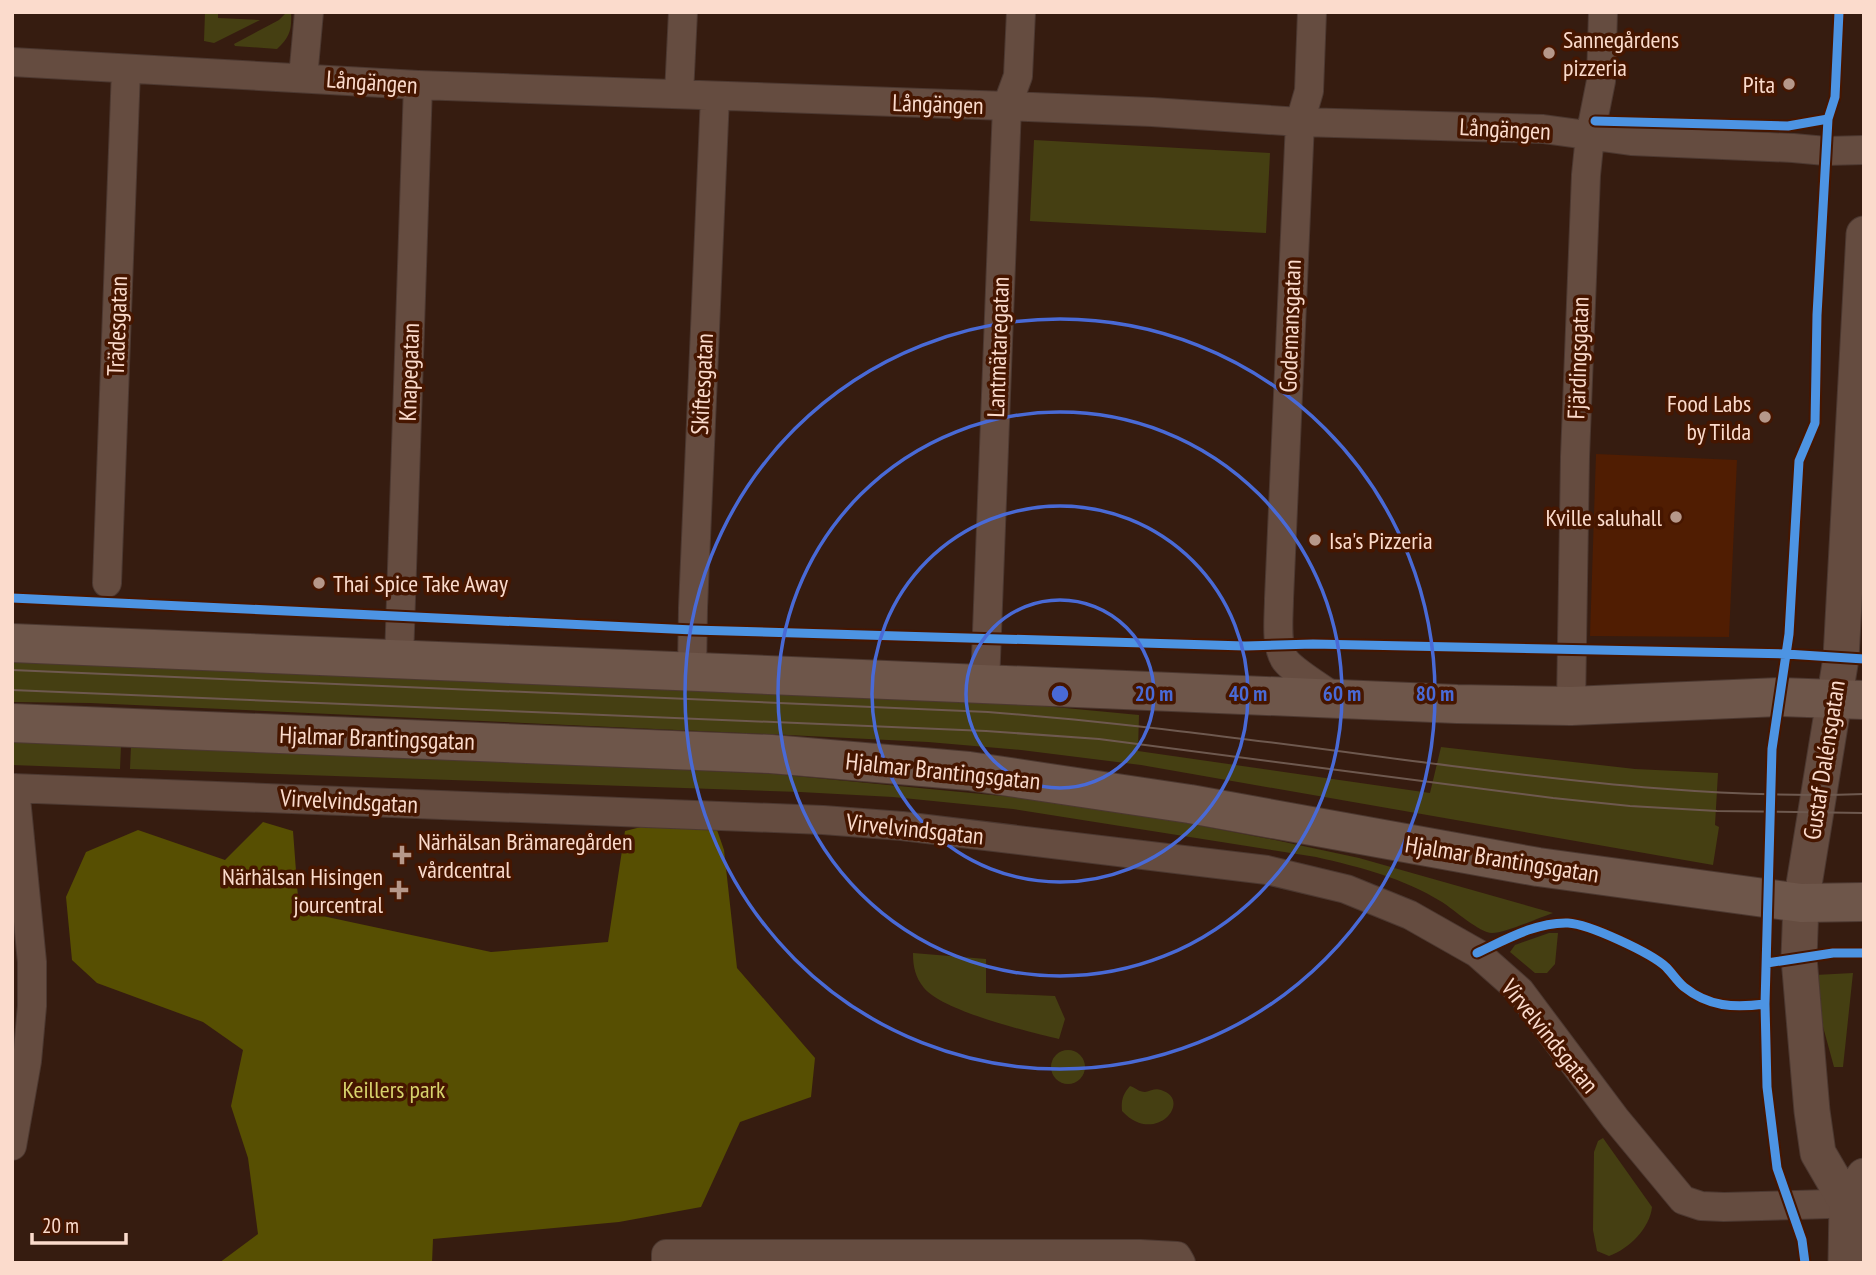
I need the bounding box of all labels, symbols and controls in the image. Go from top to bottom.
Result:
place label: Sannegårdens pizzeria [1563,24,1679,83]
marker: Sannegårdens pizzeria [1541,45,1557,61]
street label: Långängen [325,63,419,101]
place label: Pita [1743,69,1775,100]
marker: Pita [1781,76,1797,92]
street label: Långängen [892,87,984,121]
street label: Långängen [1459,111,1551,147]
street label: Godemansgatan [1272,259,1308,393]
street label: Trädesgatan [100,275,134,377]
street label: Lantmätaregatan [980,276,1016,418]
street label: Fjärdingsgatan [1560,296,1596,420]
street label: Knapegatan [392,322,426,422]
street label: Skiftesgatan [684,332,720,436]
place label: Food Labs by Tilda [1667,388,1751,447]
marker: Food Labs by Tilda [1757,409,1773,425]
place label: Kville saluhall [1545,502,1662,533]
marker: Kville saluhall [1668,509,1684,525]
place label: Isa's Pizzeria [1329,525,1433,556]
marker: Isa's Pizzeria [1307,532,1323,548]
place label: Thai Spice Take Away [333,568,508,599]
marker: Thai Spice Take Away [311,575,327,591]
street label: Gustaf Dalénsgatan [1796,678,1852,842]
text: 20 m [1135,680,1173,707]
text: 40 m [1229,680,1267,707]
text: 60 m [1323,680,1361,707]
text: 80 m [1416,680,1454,707]
centre of rings [1048,682,1072,706]
street label: Hjalmar Brantingsgatan [279,719,475,757]
street label: Hjalmar Brantingsgatan [844,745,1042,797]
street label: Virvelvindsgatan [278,782,419,820]
street label: Virvelvindsgatan [844,806,985,852]
place label: Närhälsan Brämaregården vårdcentral [418,826,633,885]
street label: Hjalmar Brantingsgatan [1403,828,1601,890]
marker: Närhälsan Brämaregården vårdcentral [392,845,412,865]
place label: Närhälsan Hisingen jourcentral [222,861,383,920]
marker: Närhälsan Hisingen jourcentral [389,880,409,900]
street label: Virvelvindsgatan [1494,972,1605,1099]
park label: Keillers park [343,1074,446,1105]
scale bar [32,1202,126,1246]
text: 20 m [42,1212,79,1239]

